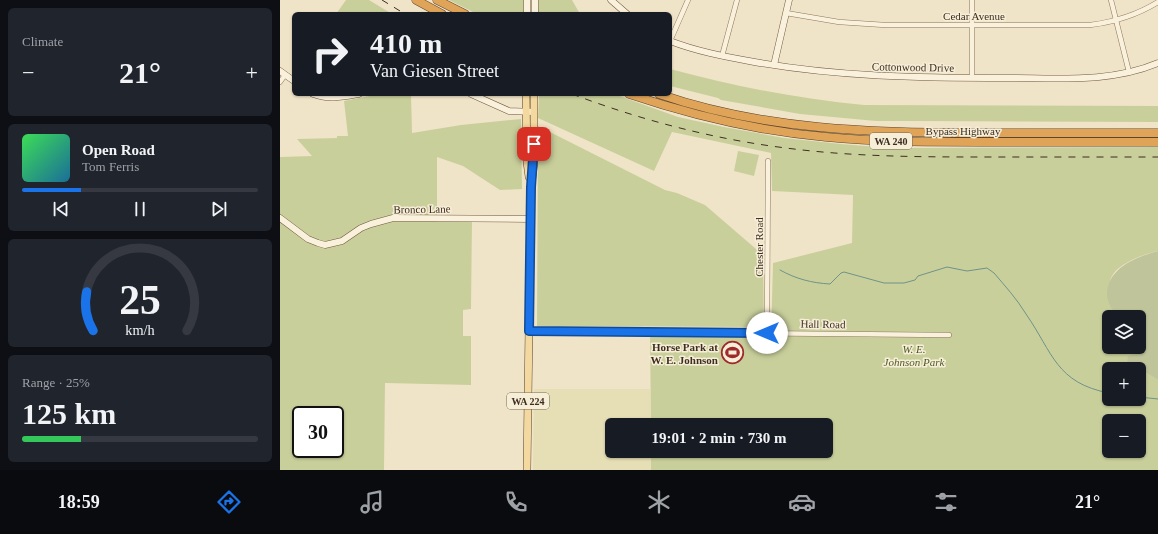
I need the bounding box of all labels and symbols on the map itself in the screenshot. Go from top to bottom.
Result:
street label: Cedar Avenue [943,10,1005,22]
street label: Cottonwood Drive [872,60,954,74]
street label: Bypass Highway [926,125,1001,137]
pin [517,127,551,161]
road number: WA 240 [870,133,912,149]
street label: Bronco Lane [393,203,451,215]
street label: Chester Road [753,217,765,277]
position arrow [746,312,788,354]
street label: Hall Road [800,318,846,330]
sports icon: Horse Park at W. E. Johnson [720,340,746,366]
place label: Horse Park at W. E. Johnson [651,341,718,366]
park label: W. E. Johnson Park [884,343,946,368]
road number: WA 224 [507,393,549,409]
speed limit sign: 30 [292,406,344,458]

